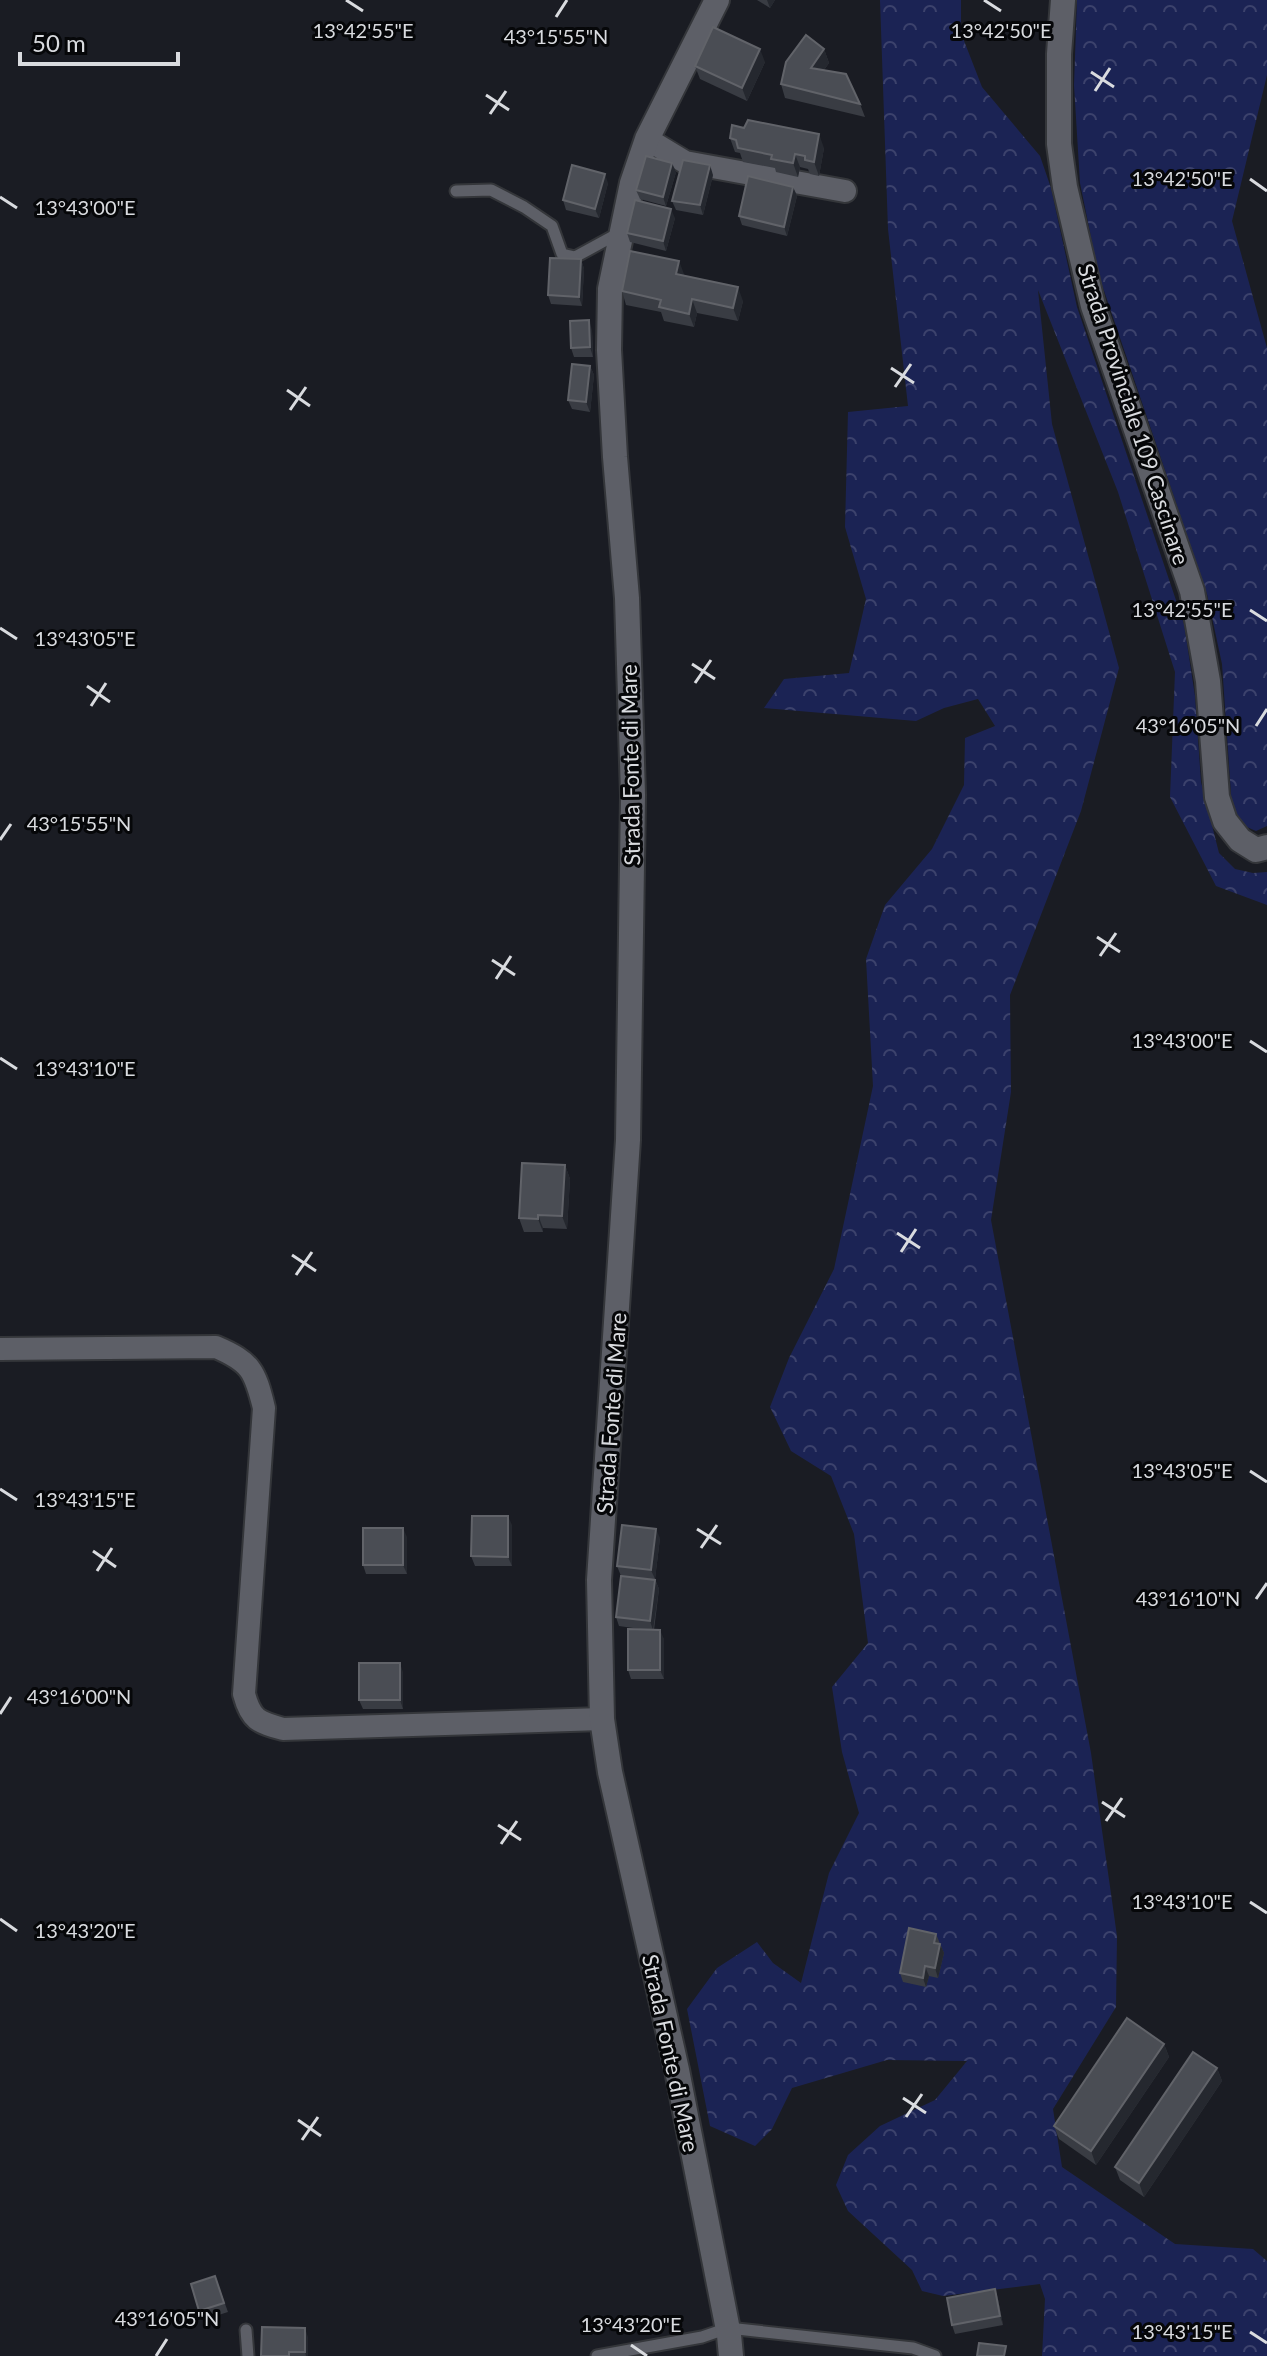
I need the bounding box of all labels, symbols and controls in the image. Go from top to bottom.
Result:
scale bar [20,16,178,66]
text: 13°42'55"E [313,18,413,42]
text: 13°42'50"E [951,18,1051,42]
text: 43°15'55"N [504,24,608,48]
text: 50 m [32,28,86,57]
text: 13°42'50"E [1132,166,1232,190]
text: 13°43'00"E [35,195,135,219]
street label: Strada Provinciale 109 Cascinare [1072,260,1196,568]
text: 13°42'55"E [1132,597,1232,621]
text: 13°43'05"E [35,626,135,650]
street label: Strada Fonte di Mare [615,664,645,866]
text: 43°16'05"N [1136,713,1240,737]
text: 43°15'55"N [27,811,131,835]
text: 13°43'00"E [1132,1028,1232,1052]
text: 13°43'10"E [35,1056,135,1080]
street label: Strada Fonte di Mare [591,1312,631,1514]
text: 13°43'05"E [1132,1458,1232,1482]
text: 13°43'15"E [35,1487,135,1511]
text: 43°16'10"N [1136,1586,1240,1610]
text: 43°16'00"N [27,1684,131,1708]
text: 13°43'10"E [1132,1889,1232,1913]
text: 13°43'20"E [35,1918,135,1942]
street label: Strada Fonte di Mare [637,1952,705,2154]
text: 43°16'05"N [115,2306,219,2330]
text: 13°43'20"E [581,2312,681,2336]
text: 13°43'15"E [1132,2319,1232,2343]

